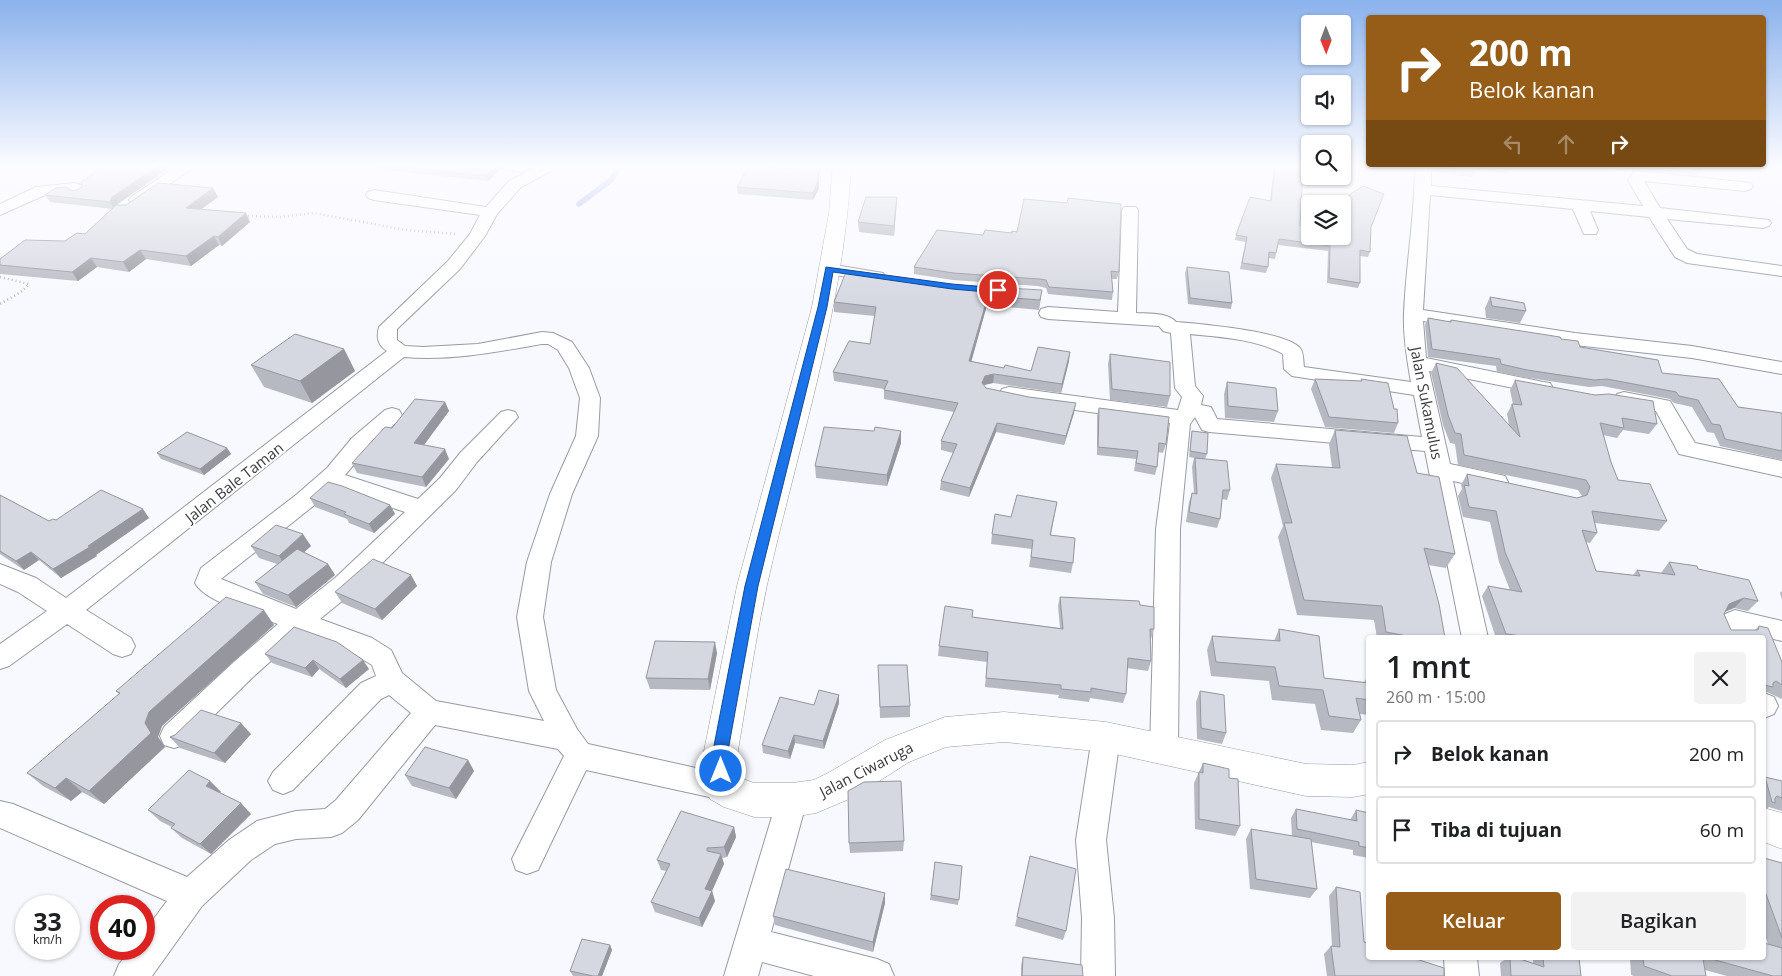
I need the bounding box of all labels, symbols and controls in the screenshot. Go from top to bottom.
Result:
north arrow [1301,15,1351,65]
map controls [1301,15,1351,245]
text: 200 m [1469,29,1573,76]
icon: right [1386,35,1451,100]
text: Belok kanan [1469,74,1595,104]
button: sound [1301,75,1351,125]
icon: left [1499,130,1527,158]
icon: ahead [1552,130,1580,158]
icon: right [1605,130,1633,158]
button: search [1301,135,1351,185]
button: layers [1301,195,1351,245]
pin [977,269,1019,311]
icon: arrive [984,276,1012,304]
street label: Jalan Sukamulus [1406,343,1448,461]
street label: Jalan Bale Taman [179,437,287,528]
text: 1 mnt [1386,646,1471,687]
button: close [1694,652,1746,704]
text: 260 m · 15:00 [1386,686,1486,708]
street label: Jalan Ciwaruga [814,737,916,802]
icon: right [1388,740,1416,768]
text: Belok kanan [1431,741,1549,767]
text: 200 m [1689,741,1744,767]
position arrow [694,744,746,796]
icon: arrive [1388,816,1416,844]
text: Tiba di tujuan [1431,817,1562,843]
text: 60 m [1700,817,1744,843]
button: Keluar [1386,892,1561,950]
button: Bagikan [1571,892,1746,950]
speed limit sign: 40 [90,895,155,960]
text: 33 [33,904,62,938]
text: km/h [33,931,62,948]

